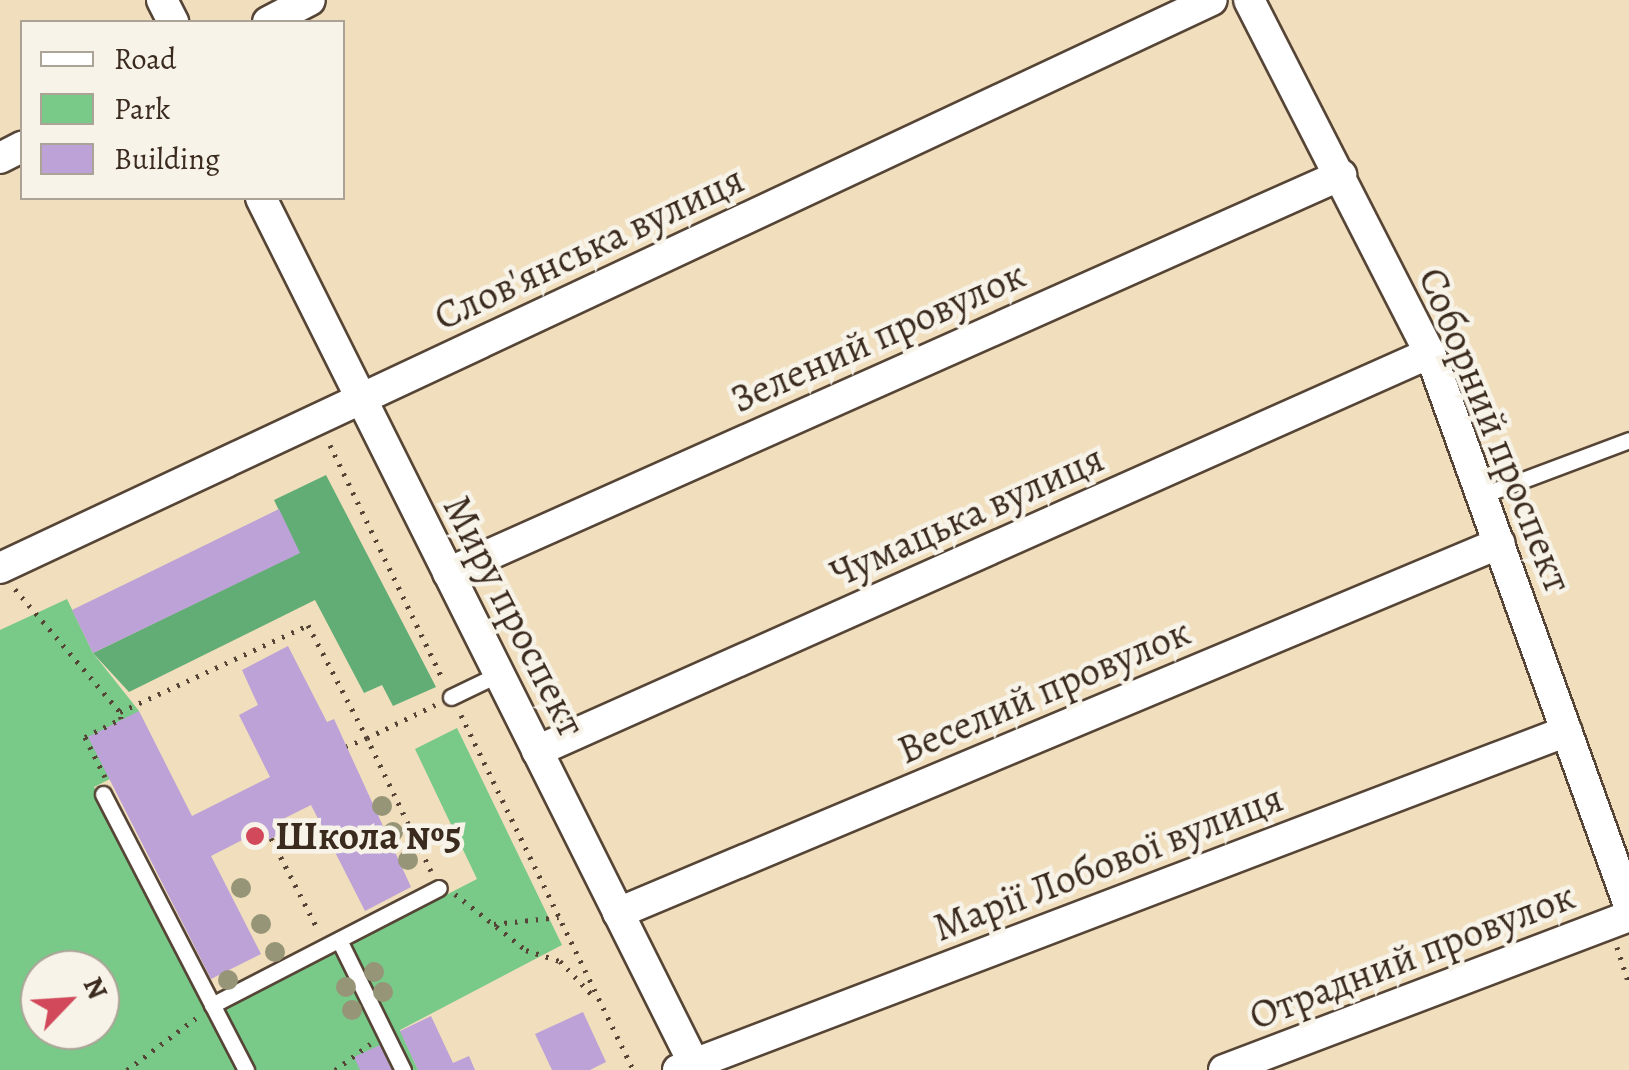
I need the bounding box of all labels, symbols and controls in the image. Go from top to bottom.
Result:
legend [20,20,345,200]
text: Road [114,39,176,79]
text: Park [114,89,170,129]
text: Building [114,139,220,179]
street label: Слов'янська вулиця [427,155,751,341]
street label: Зелений провулок [723,251,1033,423]
street label: Соборний проспект [1408,261,1582,599]
street label: Чумацька вулиця [823,434,1111,598]
street label: Миру проспект [433,487,595,745]
street label: Веселий провулок [890,608,1198,774]
street label: Марії Лобової вулиця [926,774,1290,952]
place label: Школа №5 [275,812,462,860]
marker: Школа №5 [244,825,266,847]
street label: Отрадний провулок [1243,872,1581,1040]
north arrow [20,950,120,1050]
text: N [74,971,117,1005]

